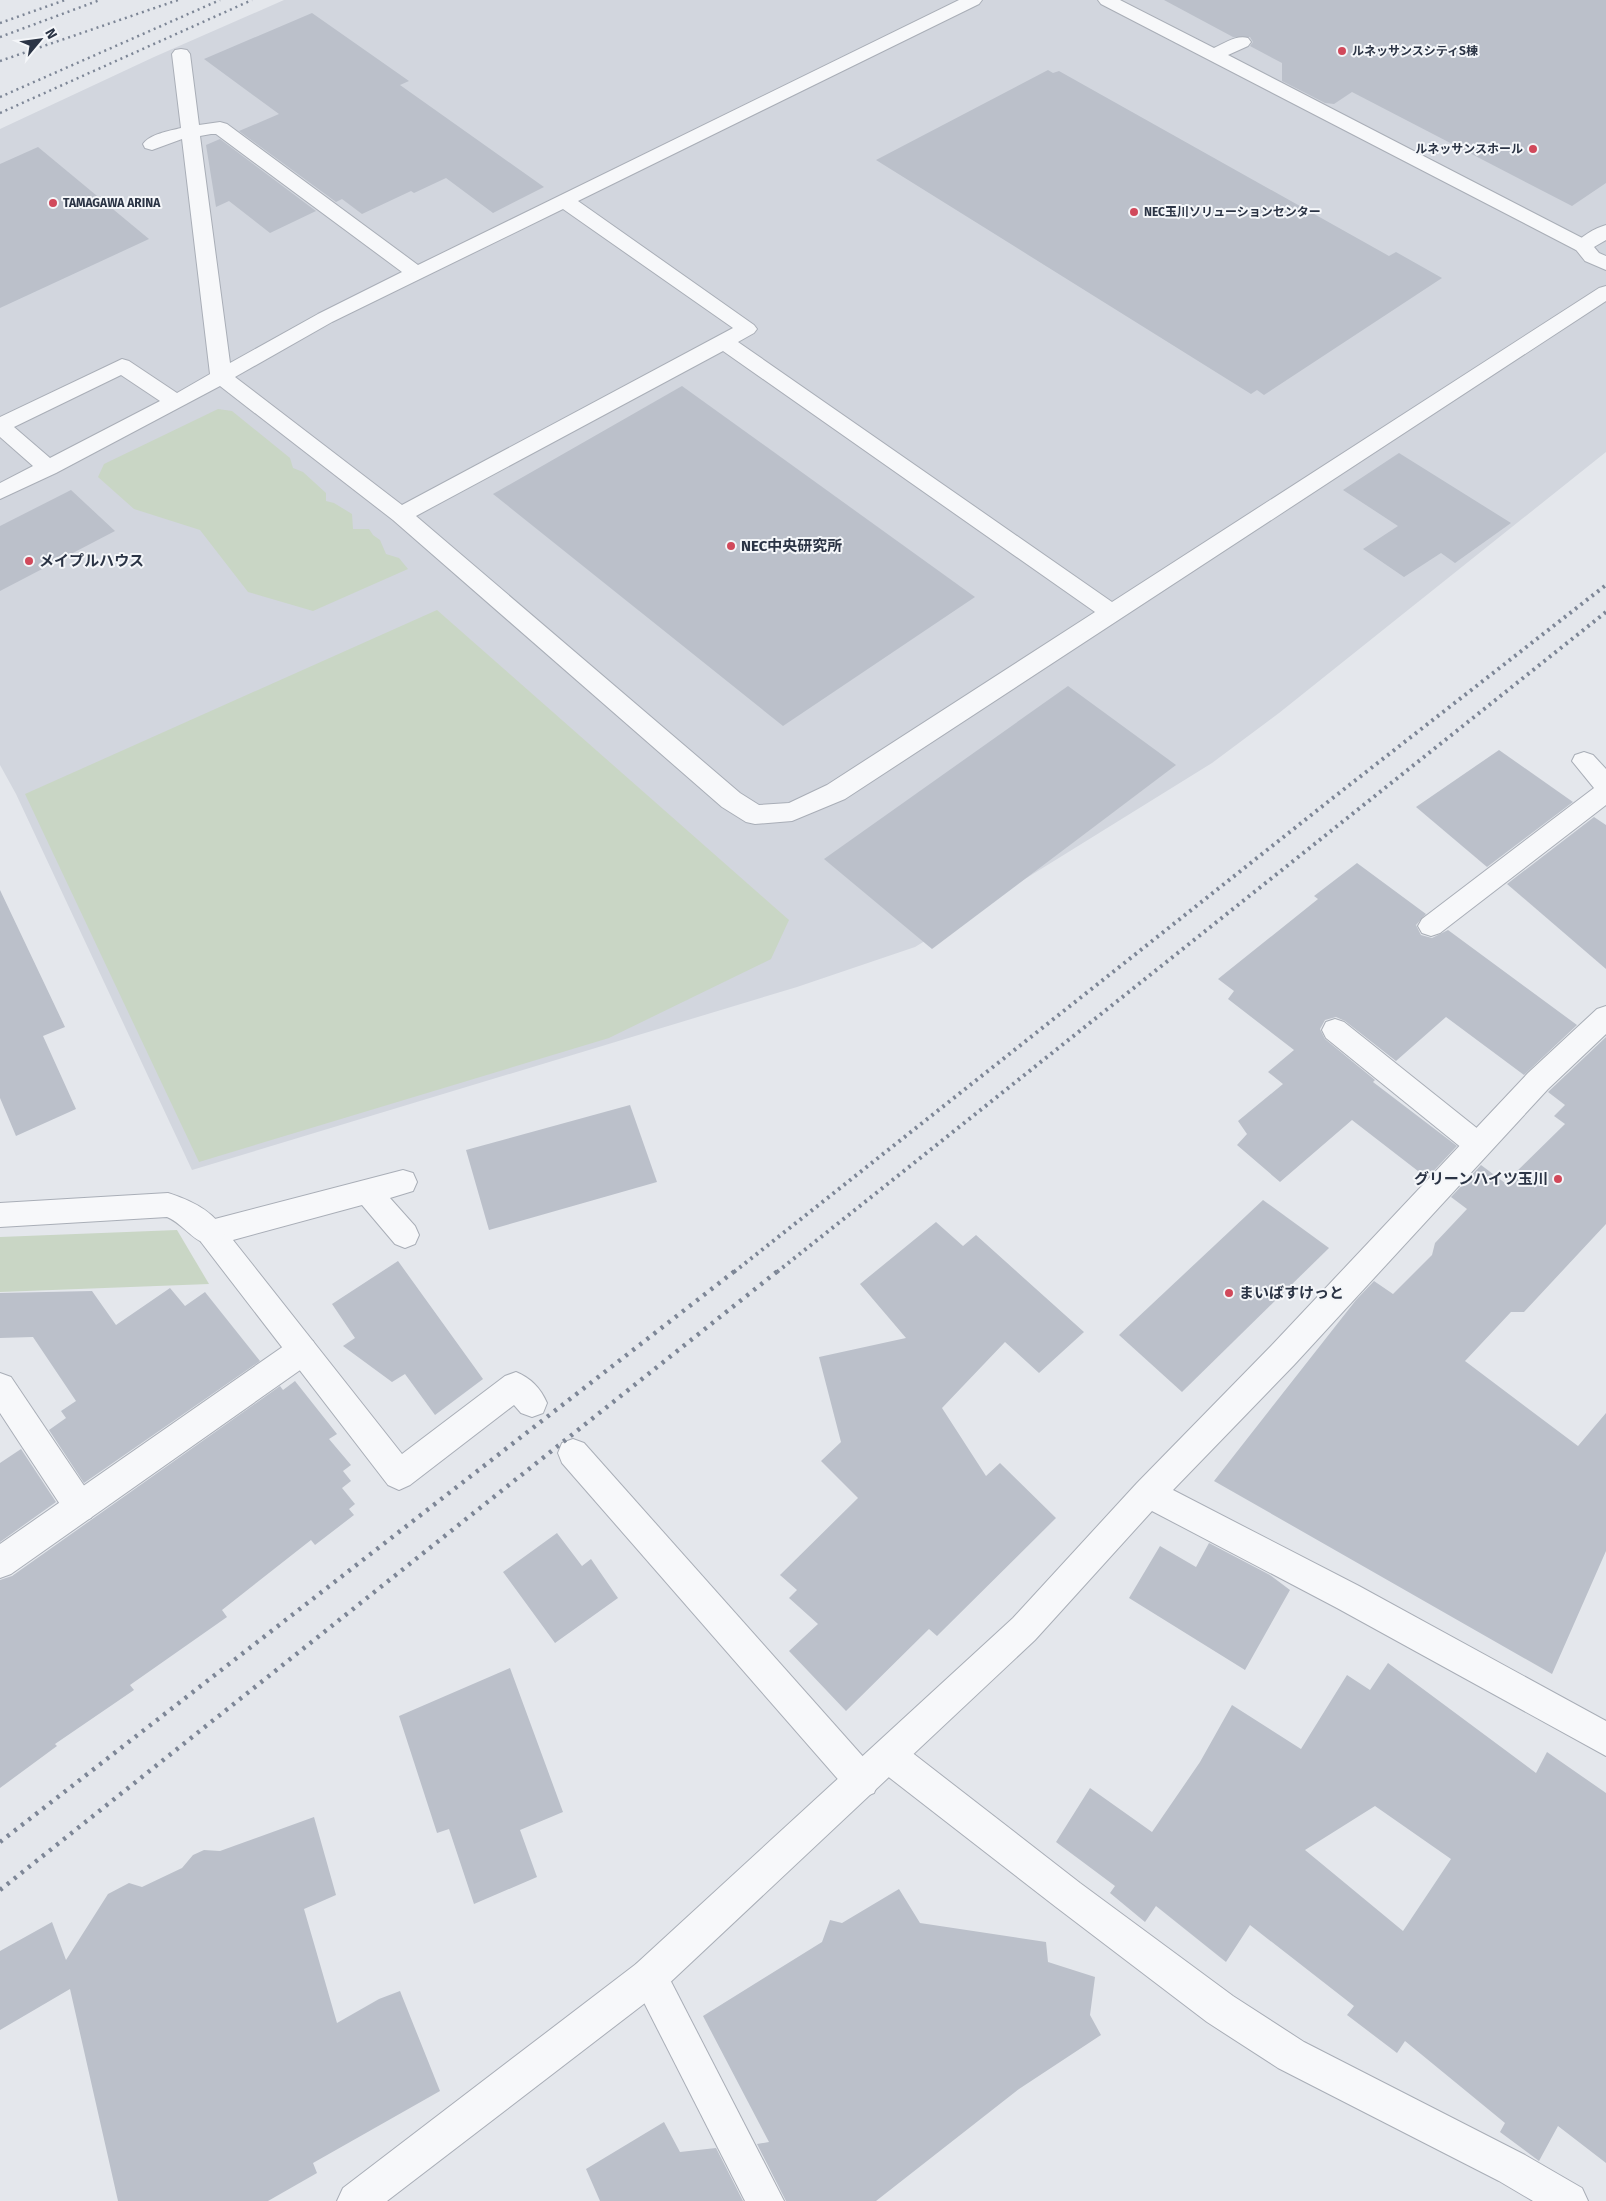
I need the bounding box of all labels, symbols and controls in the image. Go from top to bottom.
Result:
north arrow [15,15,65,65]
text: N [41,26,61,42]
place label: ルネッサンスシティS棟 [1352,44,1478,58]
marker: ルネッサンスシティS棟 [1336,45,1348,57]
place label: ルネッサンスホール [1415,142,1523,156]
marker: ルネッサンスホール [1527,143,1539,155]
place label: TAMAGAWA ARINA [63,196,161,210]
marker: TAMAGAWA ARINA [47,197,59,209]
place label: NEC玉川ソリューションセンター [1144,205,1321,219]
marker: NEC玉川ソリューションセンター [1128,206,1140,218]
place label: NEC中央研究所 [741,537,842,555]
marker: NEC中央研究所 [725,540,737,552]
place label: メイプルハウス [39,552,144,570]
marker: メイプルハウス [23,555,35,567]
place label: グリーンハイツ玉川 [1414,1170,1548,1188]
marker: グリーンハイツ玉川 [1552,1173,1564,1185]
place label: まいばすけっと [1239,1284,1344,1302]
marker: まいばすけっと [1223,1287,1235,1299]

